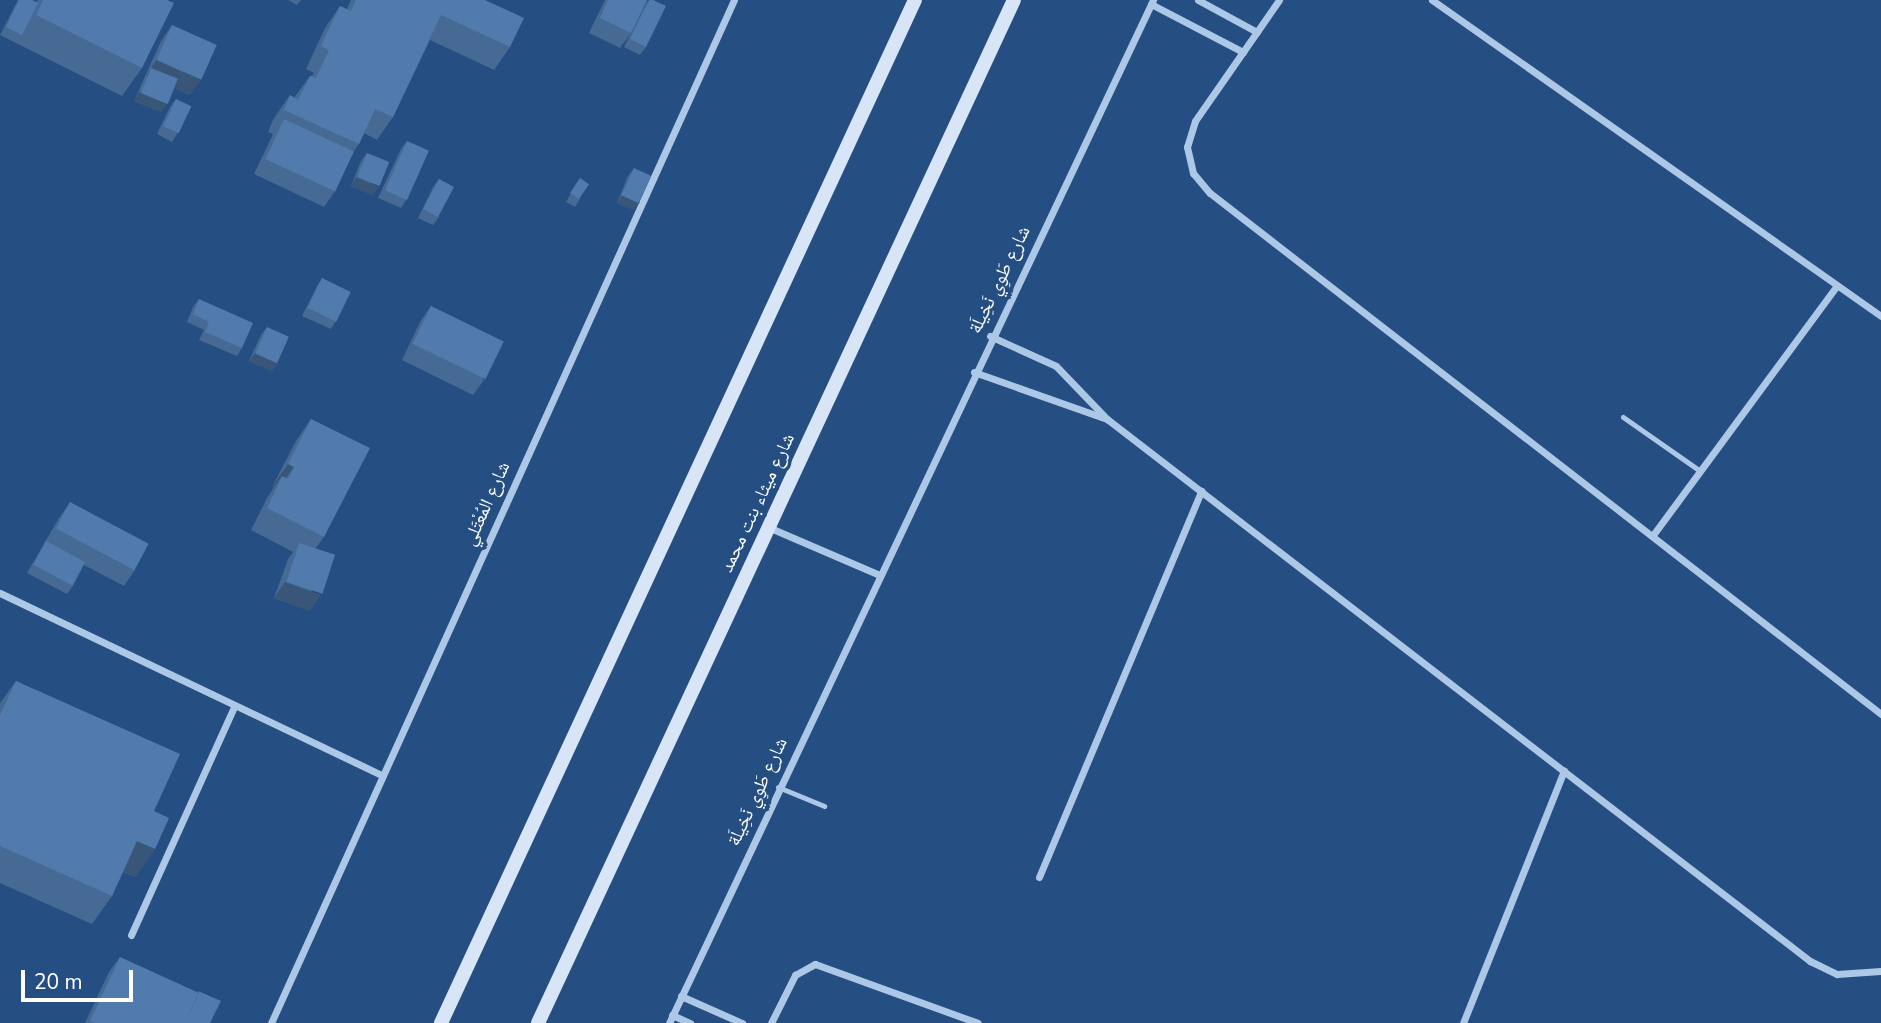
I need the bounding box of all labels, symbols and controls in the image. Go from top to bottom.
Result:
street label: شارع طَوِي نَخِيلَة [964,222,1036,338]
street label: شارع ميثاء بنت محمد [716,430,800,576]
street label: شارع المُعْتَلي [458,458,516,550]
street label: شارع طَوِي نَخِيلَة [723,734,793,850]
scale bar [24,956,136,1000]
text: 20 m [34,968,83,996]

